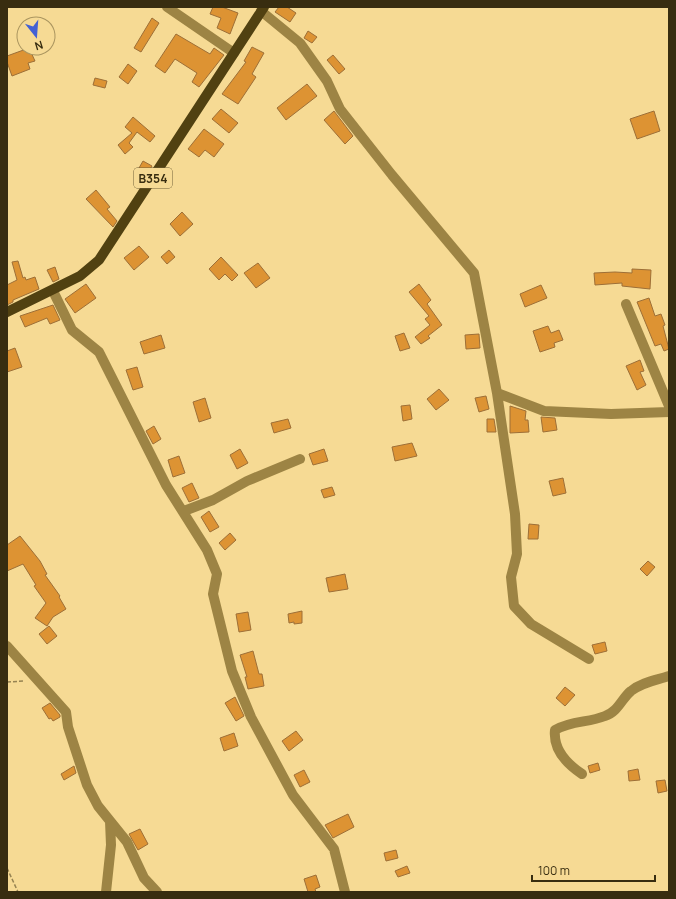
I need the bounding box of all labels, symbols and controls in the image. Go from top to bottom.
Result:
north arrow [16,16,56,56]
text: N [33,38,45,54]
road number: B354 [134,168,172,188]
scale bar [532,857,655,883]
text: 100 m [538,862,570,879]

